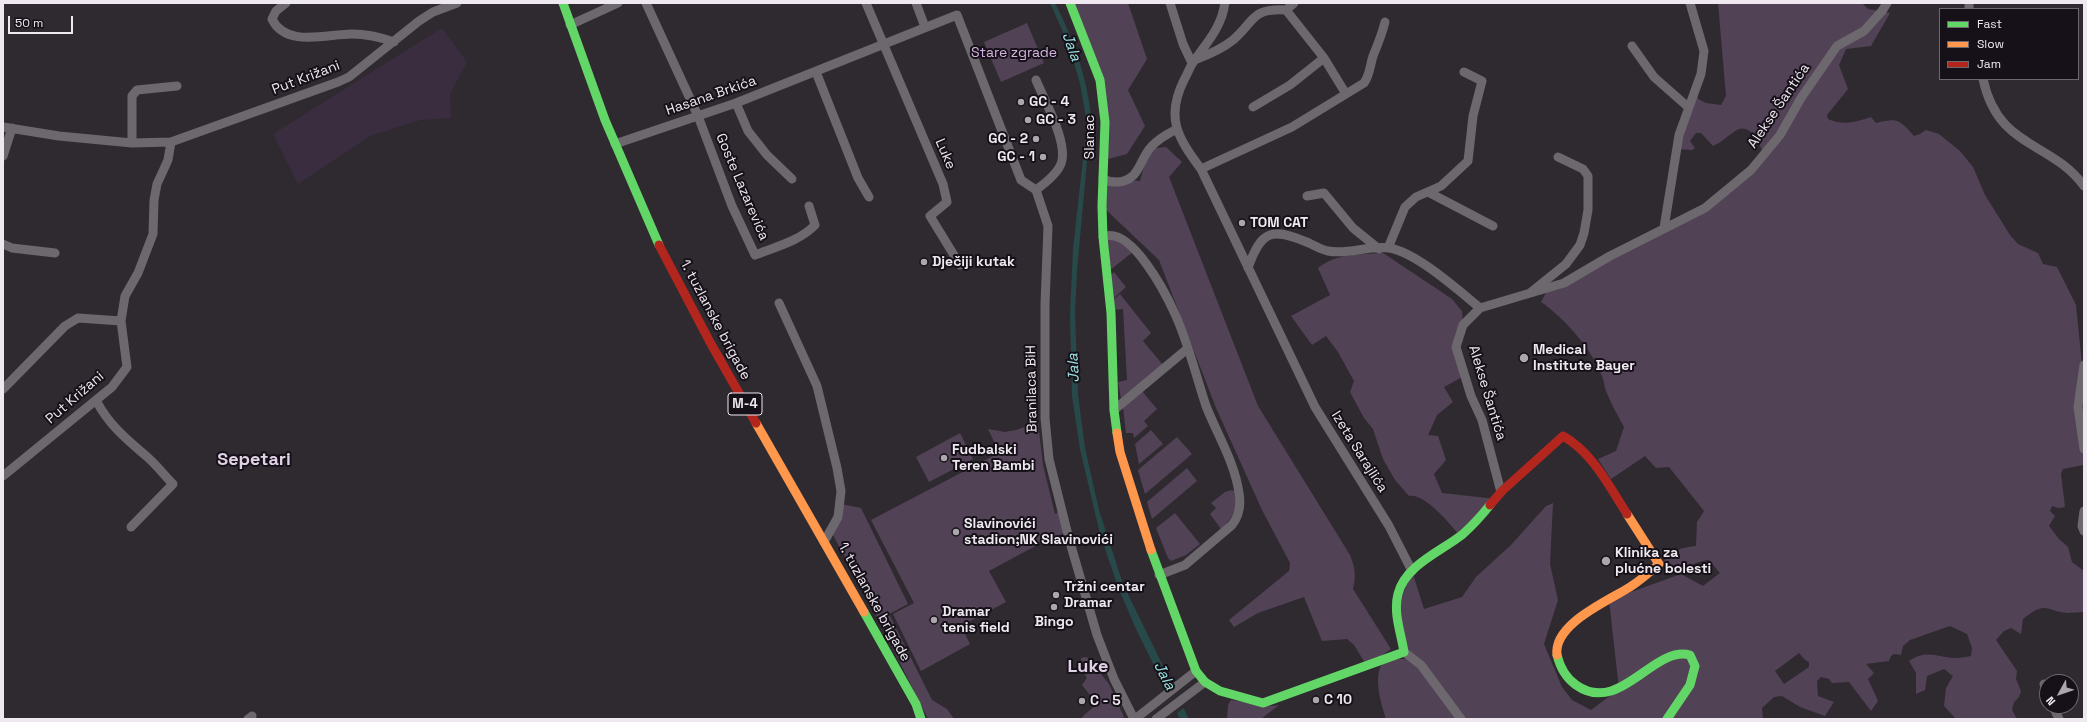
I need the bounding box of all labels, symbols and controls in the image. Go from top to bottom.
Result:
scale bar [10,8,75,34]
legend [1939,8,2079,80]
text: 50 m [15,15,43,31]
text: Fast [1977,16,2002,32]
water label: Jala [1058,30,1084,64]
text: Slow [1977,36,2004,52]
park label: Stare zgrade [971,45,1057,61]
text: Jam [1977,56,2001,72]
street label: Put Križani [270,57,342,99]
street label: Alekse Šantića [1745,60,1813,152]
street label: Hasana Brkića [663,73,759,119]
place label: GC - 4 [1029,94,1069,110]
marker: GC - 4 [1016,97,1026,107]
place label: GC - 3 [1036,112,1076,128]
marker: GC - 3 [1023,115,1033,125]
street label: Slanac [1082,115,1098,159]
street label: Goste Lazarevića [712,131,772,243]
place label: GC - 2 [988,131,1028,147]
marker: GC - 2 [1031,134,1041,144]
street label: Luke [931,136,959,172]
place label: GC - 1 [997,149,1035,165]
marker: GC - 1 [1038,152,1048,162]
place label: TOM CAT [1250,215,1308,231]
marker: TOM CAT [1237,218,1247,228]
place label: Dječiji kutak [932,254,1015,270]
street label: 1. tuzlanske brigade [676,257,754,383]
marker: Dječiji kutak [919,257,929,267]
place label: Medical Institute Bayer [1533,342,1635,374]
street label: Alekse Šantića [1465,343,1509,443]
street label: Branilaca BiH [1023,345,1041,433]
marker: Medical Institute Bayer [1518,352,1530,364]
water label: Jala [1064,353,1084,383]
street label: Put Križani [42,368,108,428]
road number: M-4 [728,393,762,415]
street label: Izeta Sarajlića [1327,408,1391,496]
place label: Fudbalski Teren Bambi [952,442,1035,474]
district label: Sepetari [217,449,291,471]
marker: Fudbalski Teren Bambi [939,453,949,463]
place label: Slavinovići stadion;NK Slavinovići [964,516,1113,548]
marker: Slavinovići stadion;NK Slavinovići [951,527,961,537]
street label: 1. tuzlanske brigade [834,539,914,665]
place label: Klinika za plućne bolesti [1615,545,1711,578]
marker: Klinika za plućne bolesti [1600,555,1612,567]
place label: Tržni centar Dramar [1064,579,1145,612]
marker: Tržni centar Dramar [1051,590,1061,600]
marker: Bingo [1049,602,1059,612]
place label: Dramar tenis field [942,604,1010,636]
place label: Bingo [1034,614,1074,630]
marker: Dramar tenis field [929,615,939,625]
district label: Luke [1068,656,1108,678]
water label: Jala [1149,659,1179,693]
north arrow [2039,674,2079,714]
place label: C 10 [1324,692,1352,708]
place label: C - 5 [1090,693,1121,709]
text: N [2043,694,2058,708]
marker: C 10 [1311,695,1321,705]
marker: C - 5 [1077,696,1087,706]

